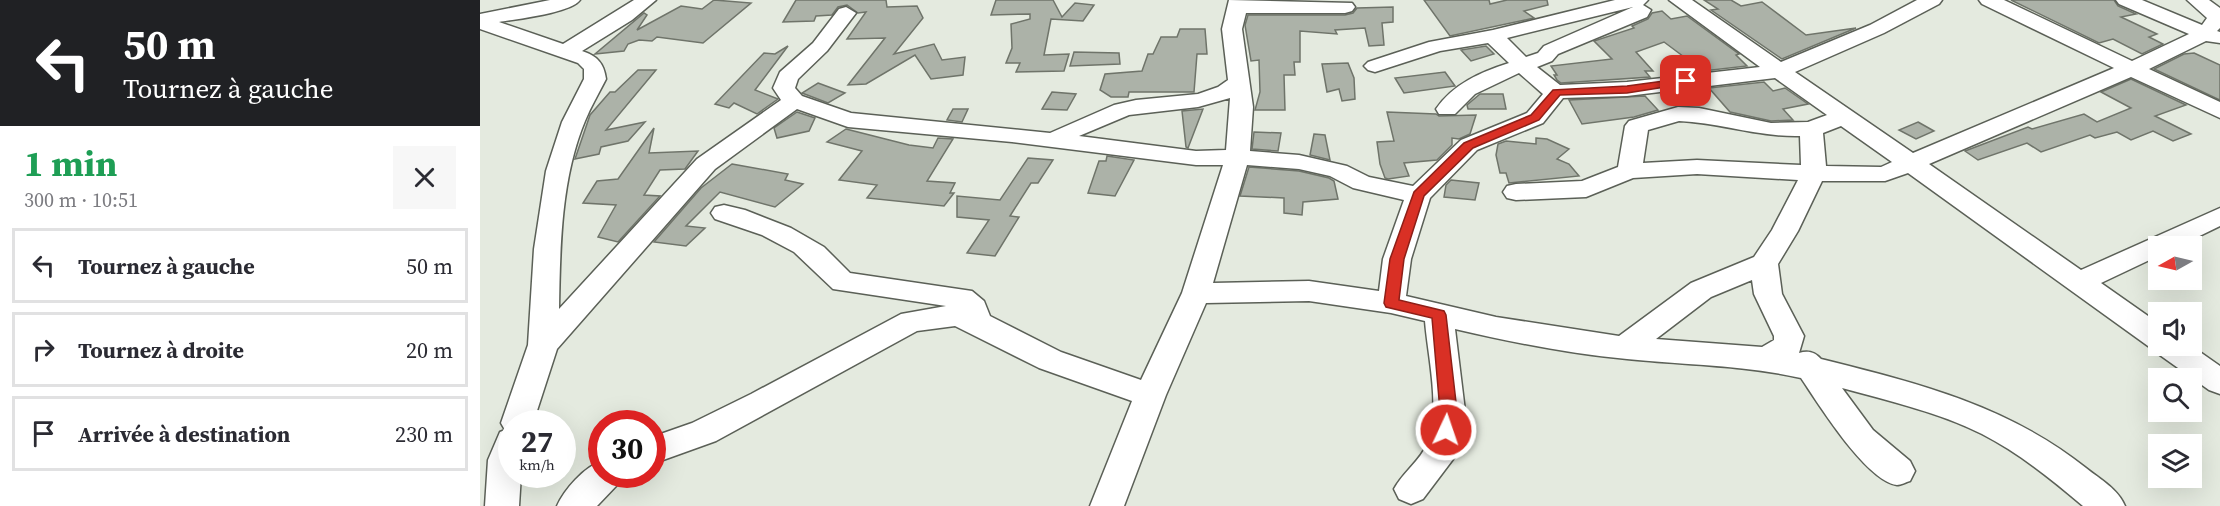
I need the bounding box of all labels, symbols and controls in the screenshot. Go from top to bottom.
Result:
text: 50 m [123,15,216,73]
icon: left [24,24,102,102]
pin [1660,55,1711,106]
icon: arrive [1669,64,1702,97]
text: Tournez à gauche [123,70,333,107]
text: 1 min [24,139,117,188]
button: close [393,146,456,209]
text: 300 m · 10:51 [24,186,138,214]
north arrow [2148,236,2202,290]
map controls [2148,236,2202,488]
icon: left [27,249,60,282]
text: Tournez à gauche [78,251,255,281]
text: 50 m [406,251,453,281]
button: sound [2148,302,2202,356]
icon: right [27,333,60,366]
text: Tournez à droite [78,335,244,365]
text: 20 m [406,335,453,365]
button: search [2148,368,2202,422]
position arrow [1414,398,1478,462]
speed limit sign: 30 [588,410,666,488]
icon: arrive [27,417,60,450]
text: Arrivée à destination [78,419,290,449]
text: 230 m [395,419,453,449]
text: 27 [521,421,553,462]
button: layers [2148,434,2202,488]
text: km/h [519,454,555,475]

